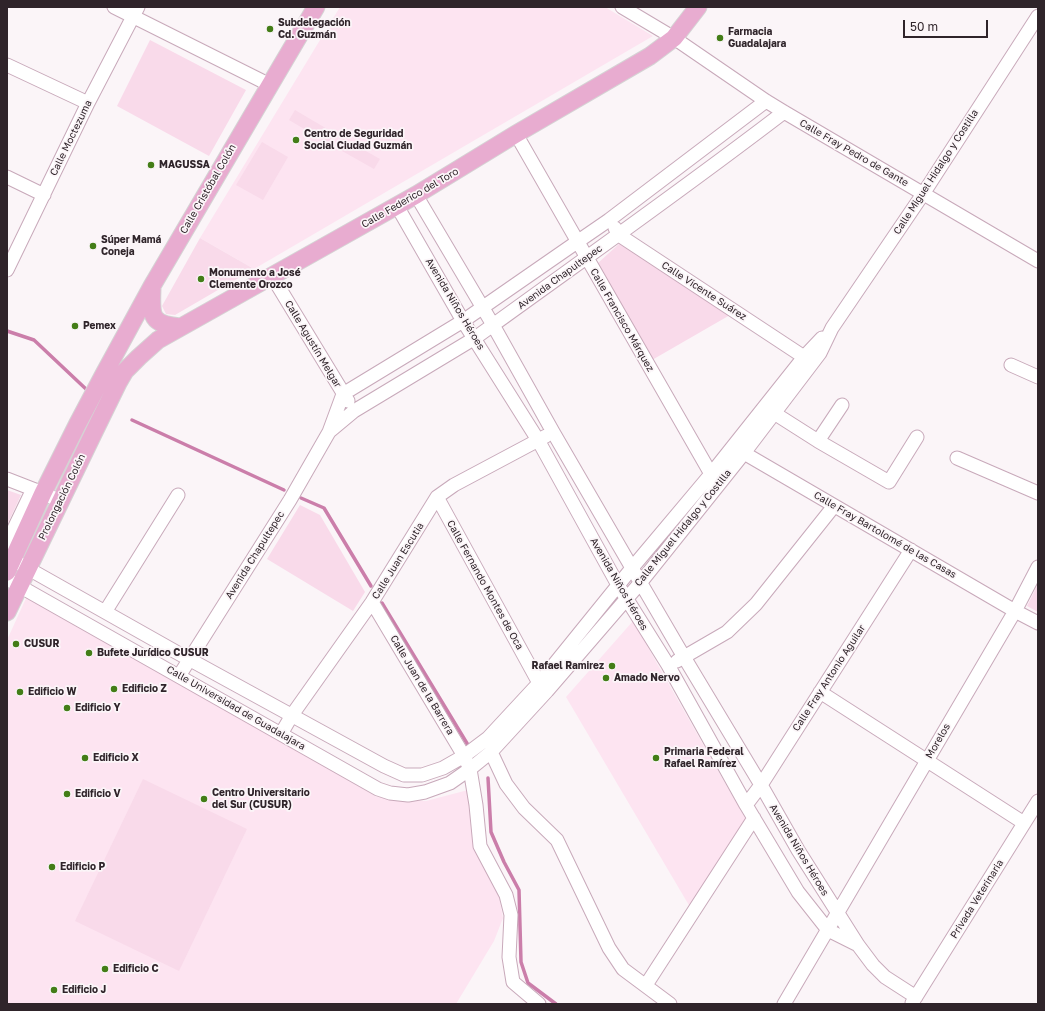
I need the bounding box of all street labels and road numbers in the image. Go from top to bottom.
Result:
street label: Calle Moctezuma [48,98,94,178]
street label: Calle Miguel Hidalgo y Costilla [891,107,981,237]
street label: Calle Fray Pedro de Gante [797,117,911,189]
street label: Calle Cristóbal Colón [177,142,239,236]
street label: Calle Federico del Toro [359,165,461,231]
street label: Avenida Chapultepec [515,242,605,312]
street label: Avenida Niños Héroes [423,256,487,352]
street label: Calle Vicente Suárez [659,259,749,323]
street label: Calle Francisco Márquez [588,266,656,374]
street label: Calle Agustín Melgar [282,298,344,390]
street label: Prolongación Colón [36,452,88,542]
street label: Calle Miguel Hidalgo y Costilla [632,467,734,589]
street label: Calle Fray Bartolomé de las Casas [811,489,959,581]
street label: Avenida Chapultepec [223,509,287,601]
street label: Calle Fernando Montes de Oca [444,518,526,652]
street label: Calle Juan Escutia [370,520,426,602]
street label: Avenida Niños Héroes [588,536,650,632]
street label: Calle Fray Antonio Aguilar [790,622,868,734]
street label: Calle Juan de la Barrera [387,633,457,737]
street label: Calle Universidad de Guadalajara [164,663,308,753]
street label: Morelos [923,721,953,761]
street label: Avenida Niños Héroes [767,802,831,898]
street label: Privada Veterinaria [948,857,1006,941]

